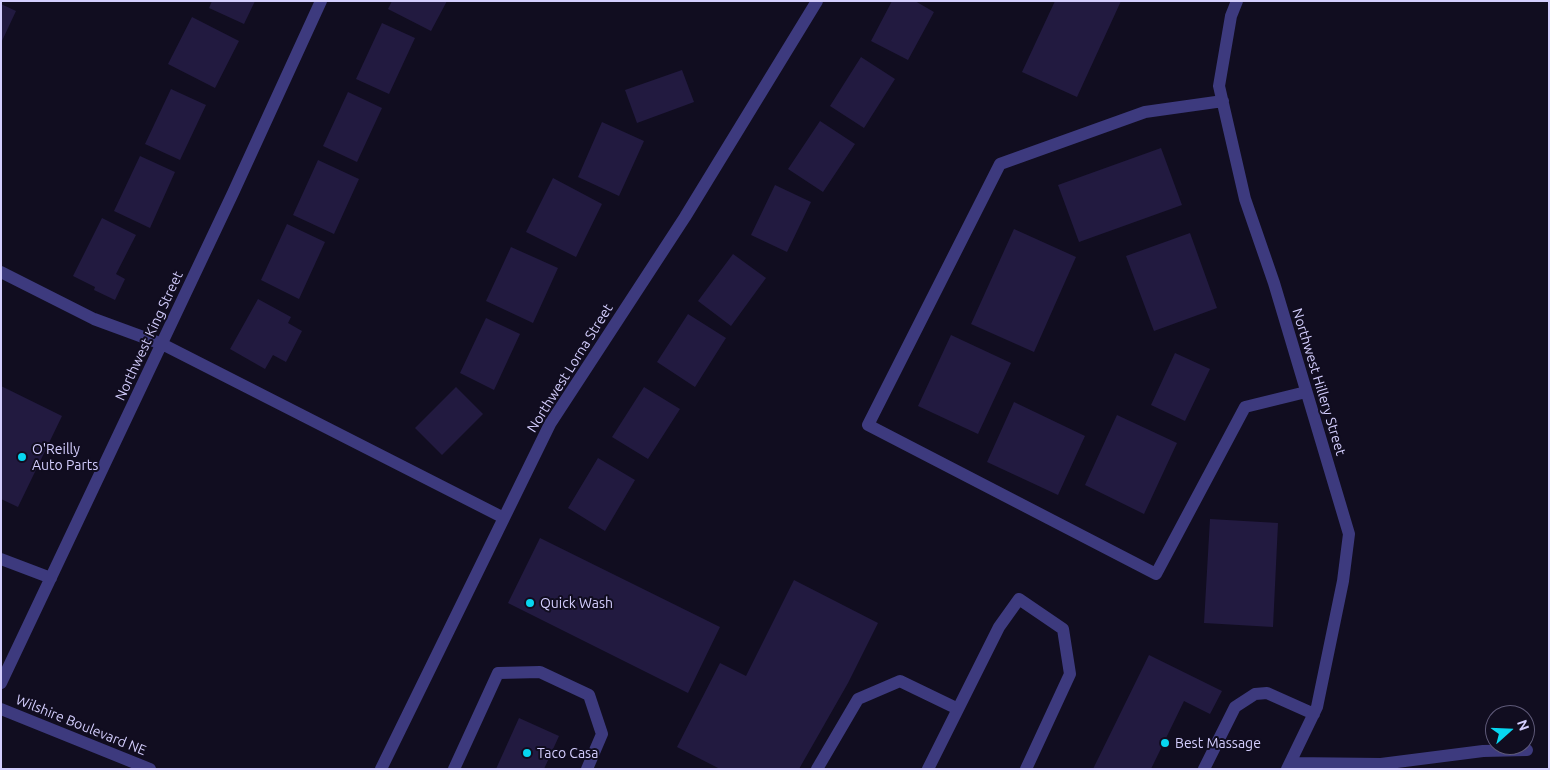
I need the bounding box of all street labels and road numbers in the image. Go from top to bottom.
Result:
street label: Northwest King Street [112,269,186,403]
street label: Northwest Lorna Street [524,301,616,435]
street label: Northwest Hillery Street [1289,306,1349,458]
street label: Wilshire Boulevard NE [13,691,149,759]

